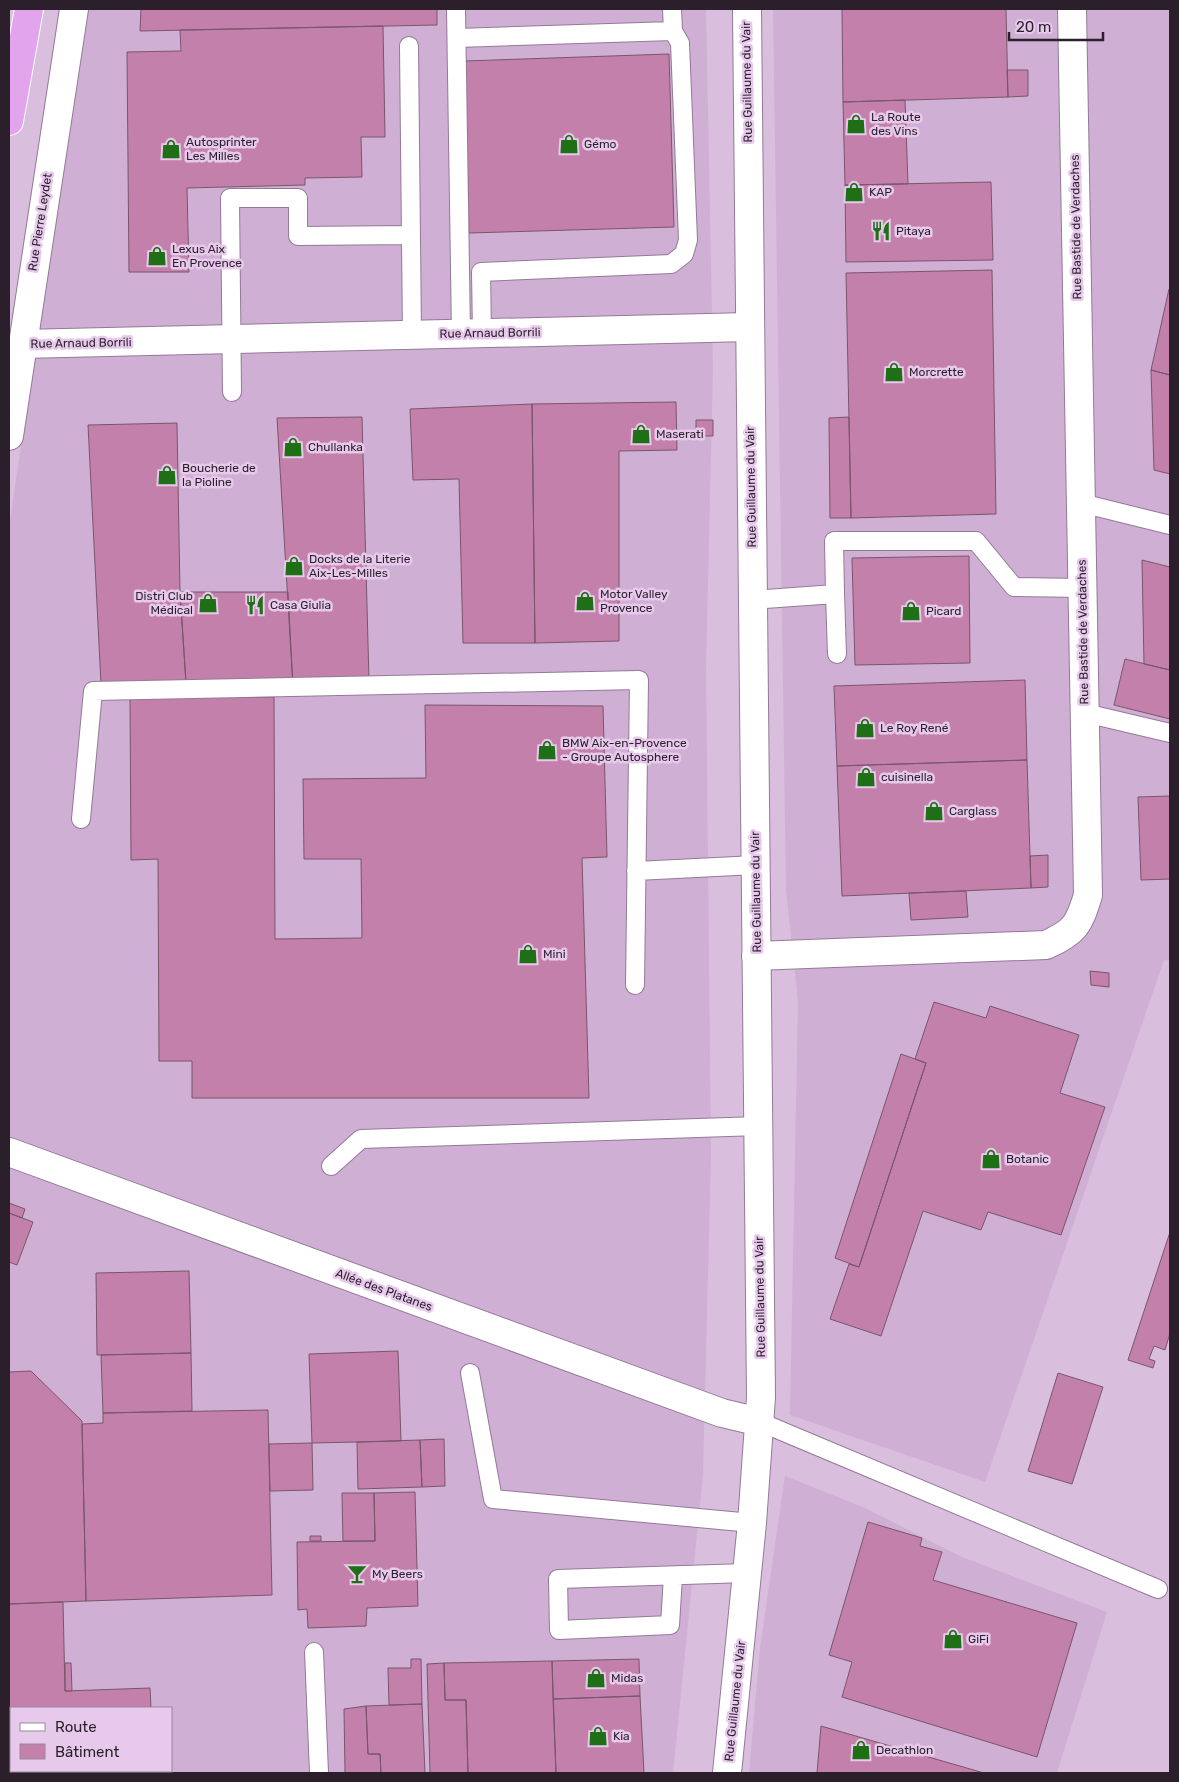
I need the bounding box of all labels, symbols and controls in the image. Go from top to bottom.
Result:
scale bar [1009,10,1103,42]
text: 20 m [1016,18,1051,36]
street label: Rue Guillaume du Vair [739,21,755,143]
place label: La Route des Vins [871,110,921,138]
shop icon: La Route des Vins [845,113,867,135]
shop icon: Gémo [558,133,580,155]
place label: Autosprinter Les Milles [186,135,257,163]
place label: Gémo [584,137,617,151]
shop icon: Autosprinter Les Milles [160,138,182,160]
street label: Rue Bastide de Verdaches [1068,154,1084,300]
street label: Rue Pierre Leydet [25,172,55,272]
shop icon: KAP [843,181,865,203]
place label: KAP [869,185,892,199]
restaurant icon: Pitaya [870,220,892,242]
place label: Pitaya [896,224,931,238]
place label: Lexus Aix En Provence [172,242,242,270]
shop icon: Lexus Aix En Provence [146,245,168,267]
street label: Rue Arnaud Borrili [439,325,541,341]
street label: Rue Arnaud Borrili [30,335,132,351]
shop icon: Morcrette [883,361,905,383]
place label: Morcrette [909,365,964,379]
shop icon: Maserati [630,423,652,445]
street label: Rue Guillaume du Vair [743,426,759,548]
place label: Maserati [656,427,704,441]
shop icon: Chullanka [282,436,304,458]
place label: Chullanka [308,440,363,454]
place label: Boucherie de la Pioline [182,461,256,489]
shop icon: Boucherie de la Pioline [156,464,178,486]
place label: Docks de la Literie Aix-Les-Milles [309,552,411,580]
shop icon: Docks de la Literie Aix-Les-Milles [283,555,305,577]
street label: Rue Bastide de Verdaches [1075,559,1091,705]
place label: Motor Valley Provence [600,587,668,615]
place label: Distri Club Médical [135,589,193,617]
shop icon: Motor Valley Provence [574,590,596,612]
shop icon: Distri Club Médical [197,592,219,614]
restaurant icon: Casa Giulia [244,594,266,616]
place label: Casa Giulia [270,598,331,612]
shop icon: Picard [900,600,922,622]
place label: Picard [926,604,961,618]
shop icon: Le Roy René [854,717,876,739]
place label: Le Roy René [880,721,949,735]
place label: BMW Aix-en-Provence - Groupe Autosphere [562,736,687,764]
shop icon: BMW Aix-en-Provence - Groupe Autosphere [536,739,558,761]
shop icon: cuisinella [855,766,877,788]
place label: cuisinella [881,770,933,784]
shop icon: Carglass [923,800,945,822]
place label: Carglass [949,804,997,818]
street label: Rue Guillaume du Vair [748,831,764,953]
shop icon: Mini [517,943,539,965]
place label: Mini [543,947,566,961]
shop icon: Botanic [980,1148,1002,1170]
place label: Botanic [1006,1152,1049,1166]
street label: Rue Guillaume du Vair [752,1236,768,1358]
street label: Allée des Platanes [334,1266,434,1314]
bar icon: My Beers [346,1563,368,1585]
place label: My Beers [372,1567,423,1581]
shop icon: GiFi [942,1628,964,1650]
place label: GiFi [968,1632,989,1646]
street label: Rue Guillaume du Vair [722,1640,748,1762]
shop icon: Midas [585,1667,607,1689]
place label: Midas [611,1671,643,1685]
legend [10,1707,172,1772]
text: Route [55,1718,97,1736]
shop icon: Kia [587,1725,609,1747]
place label: Kia [613,1729,630,1743]
shop icon: Decathlon [850,1739,872,1761]
text: Bâtiment [55,1743,119,1761]
place label: Decathlon [876,1743,933,1757]

